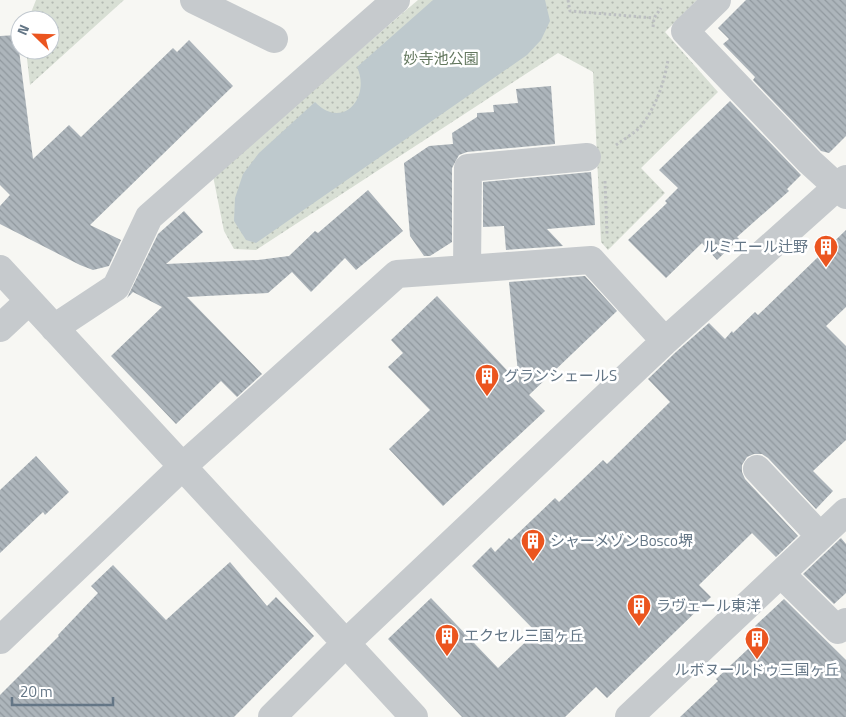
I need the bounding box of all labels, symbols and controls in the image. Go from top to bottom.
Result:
north arrow [10,10,60,60]
text: N [11,21,34,38]
park label: 妙寺池公園 [403,47,479,70]
building icon: ルミエール辻野 [813,234,839,268]
place label: ルミエール辻野 [703,235,808,258]
building icon: グランシェールS [474,363,500,397]
place label: グランシェールS [504,364,617,387]
building icon: シャーメゾンBosco堺 [520,528,546,562]
place label: シャーメゾンBosco堺 [550,529,693,552]
building icon: ラヴェール東洋 [626,593,652,627]
place label: ラヴェール東洋 [656,594,761,617]
building icon: エクセル三国ヶ丘 [434,623,460,657]
place label: エクセル三国ヶ丘 [464,624,584,647]
building icon: ルボヌールドゥ三国ヶ丘 [744,626,770,660]
place label: ルボヌールドゥ三国ヶ丘 [674,658,840,681]
scale bar [12,674,114,706]
text: 20 m [20,680,53,703]

